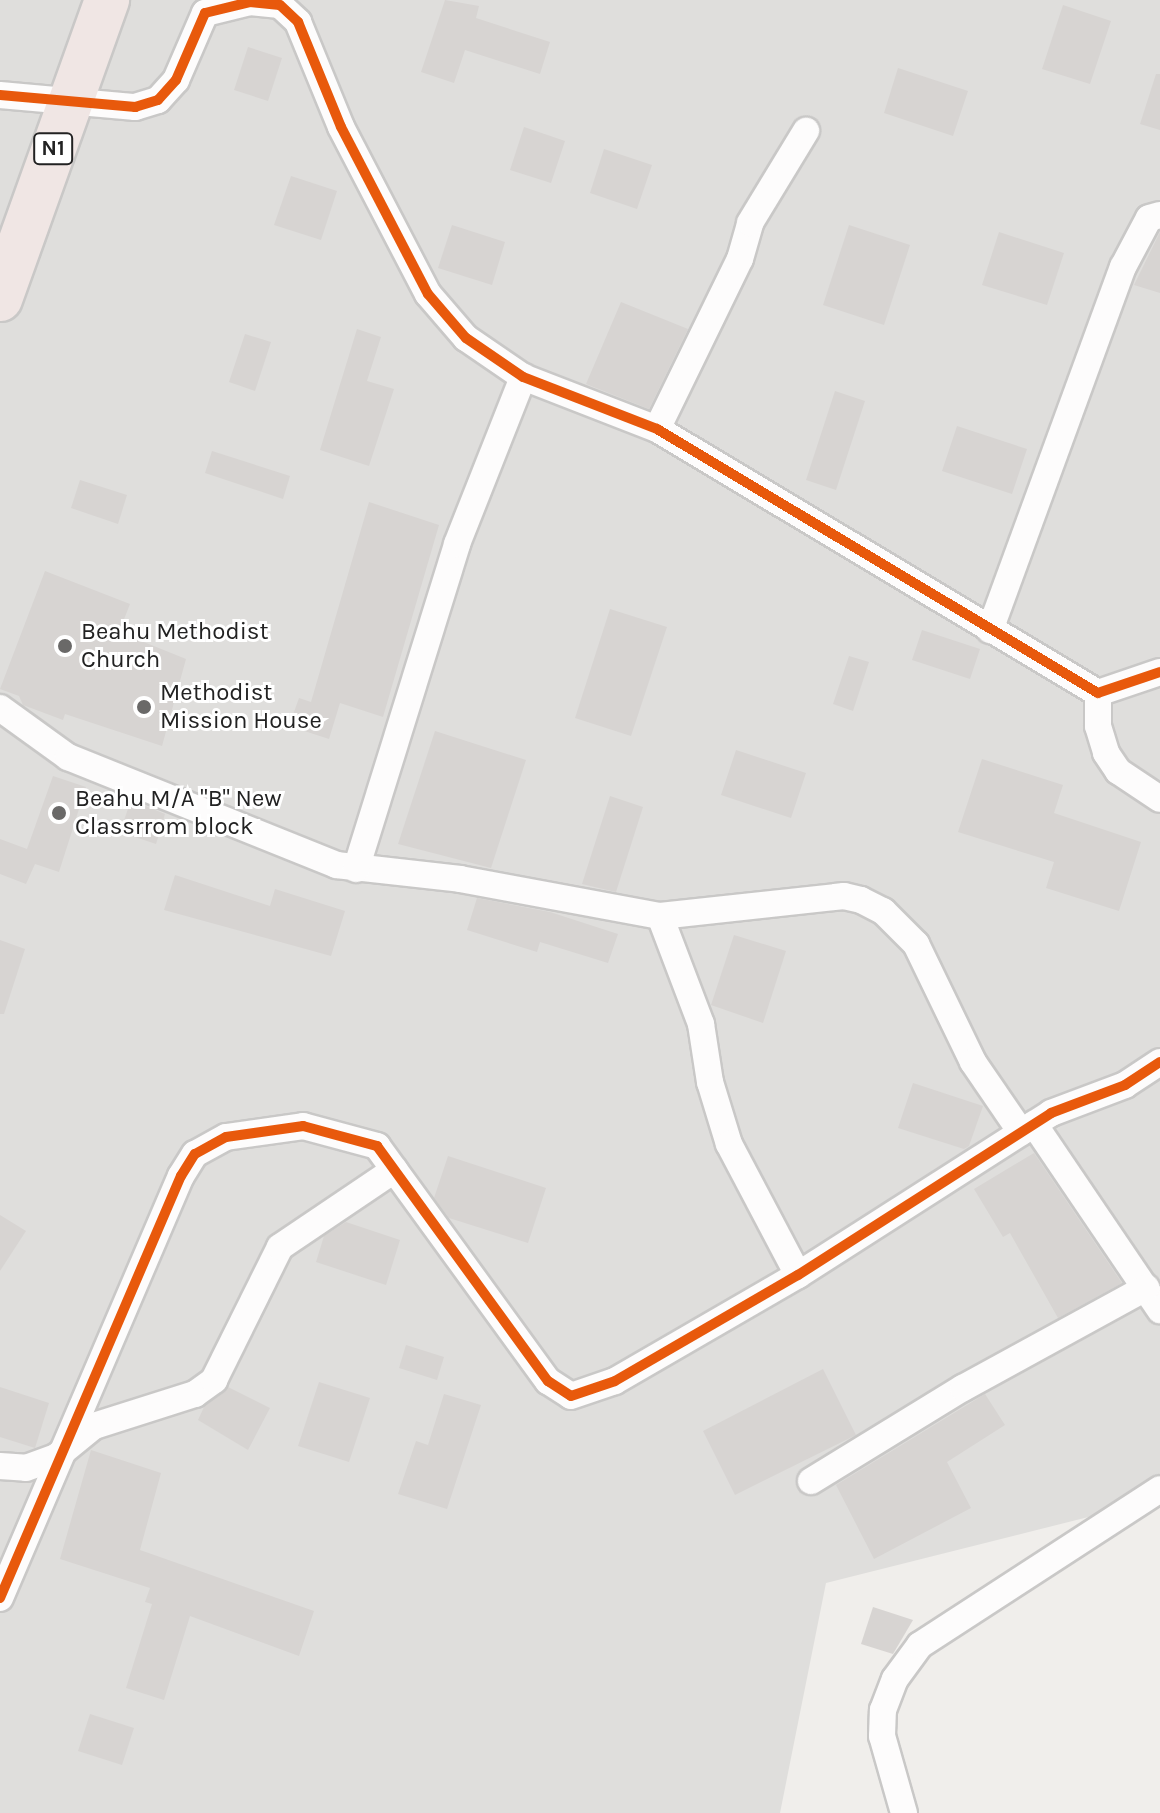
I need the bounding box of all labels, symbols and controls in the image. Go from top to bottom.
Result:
road number: N1 [33,131,73,167]
place label: Beahu Methodist Church [81,618,268,674]
marker: Beahu Methodist Church [56,637,74,655]
place label: Methodist Mission House [160,679,322,735]
marker: Methodist Mission House [135,698,153,716]
place label: Beahu M/A "B" New Classrrom block [75,785,282,841]
marker: Beahu M/A "B" New Classrrom block [50,804,68,822]

